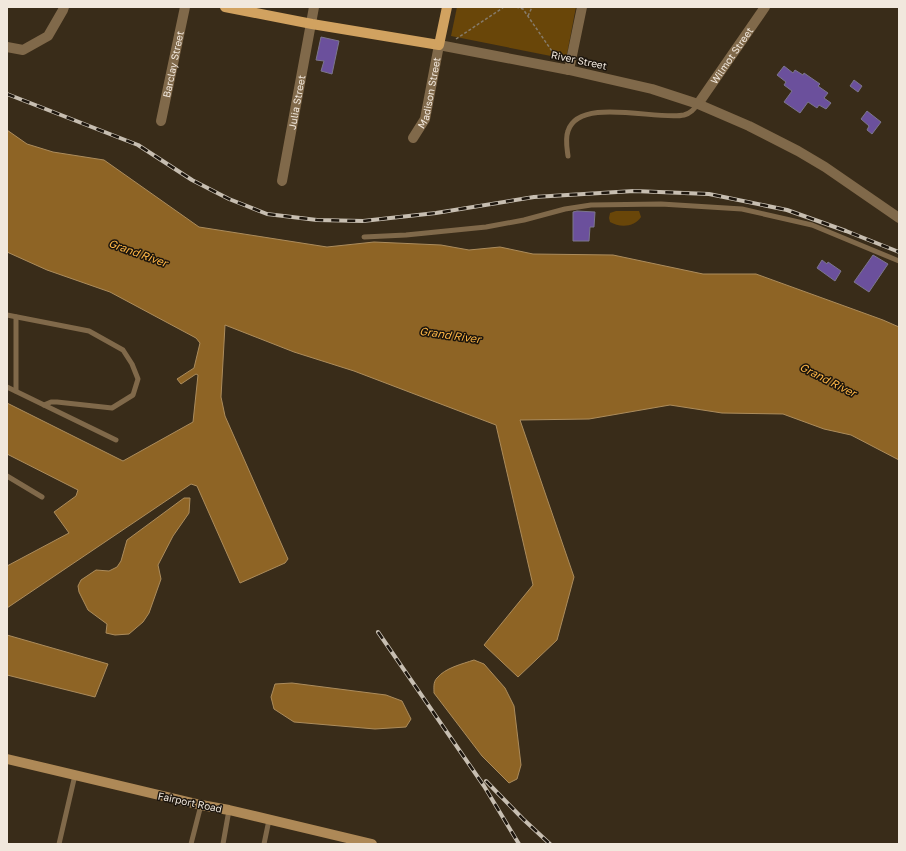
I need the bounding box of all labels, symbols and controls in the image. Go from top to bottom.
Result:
street label: Wilmot Street [708,25,755,86]
street label: Barclay Street [160,30,186,99]
street label: River Street [550,48,608,72]
street label: Madison Street [415,56,443,131]
street label: Julia Street [286,74,307,131]
water label: Grand River [107,236,171,270]
water label: Grand River [419,324,483,345]
water label: Grand River [798,360,860,400]
street label: Fairport Road [157,789,223,815]

